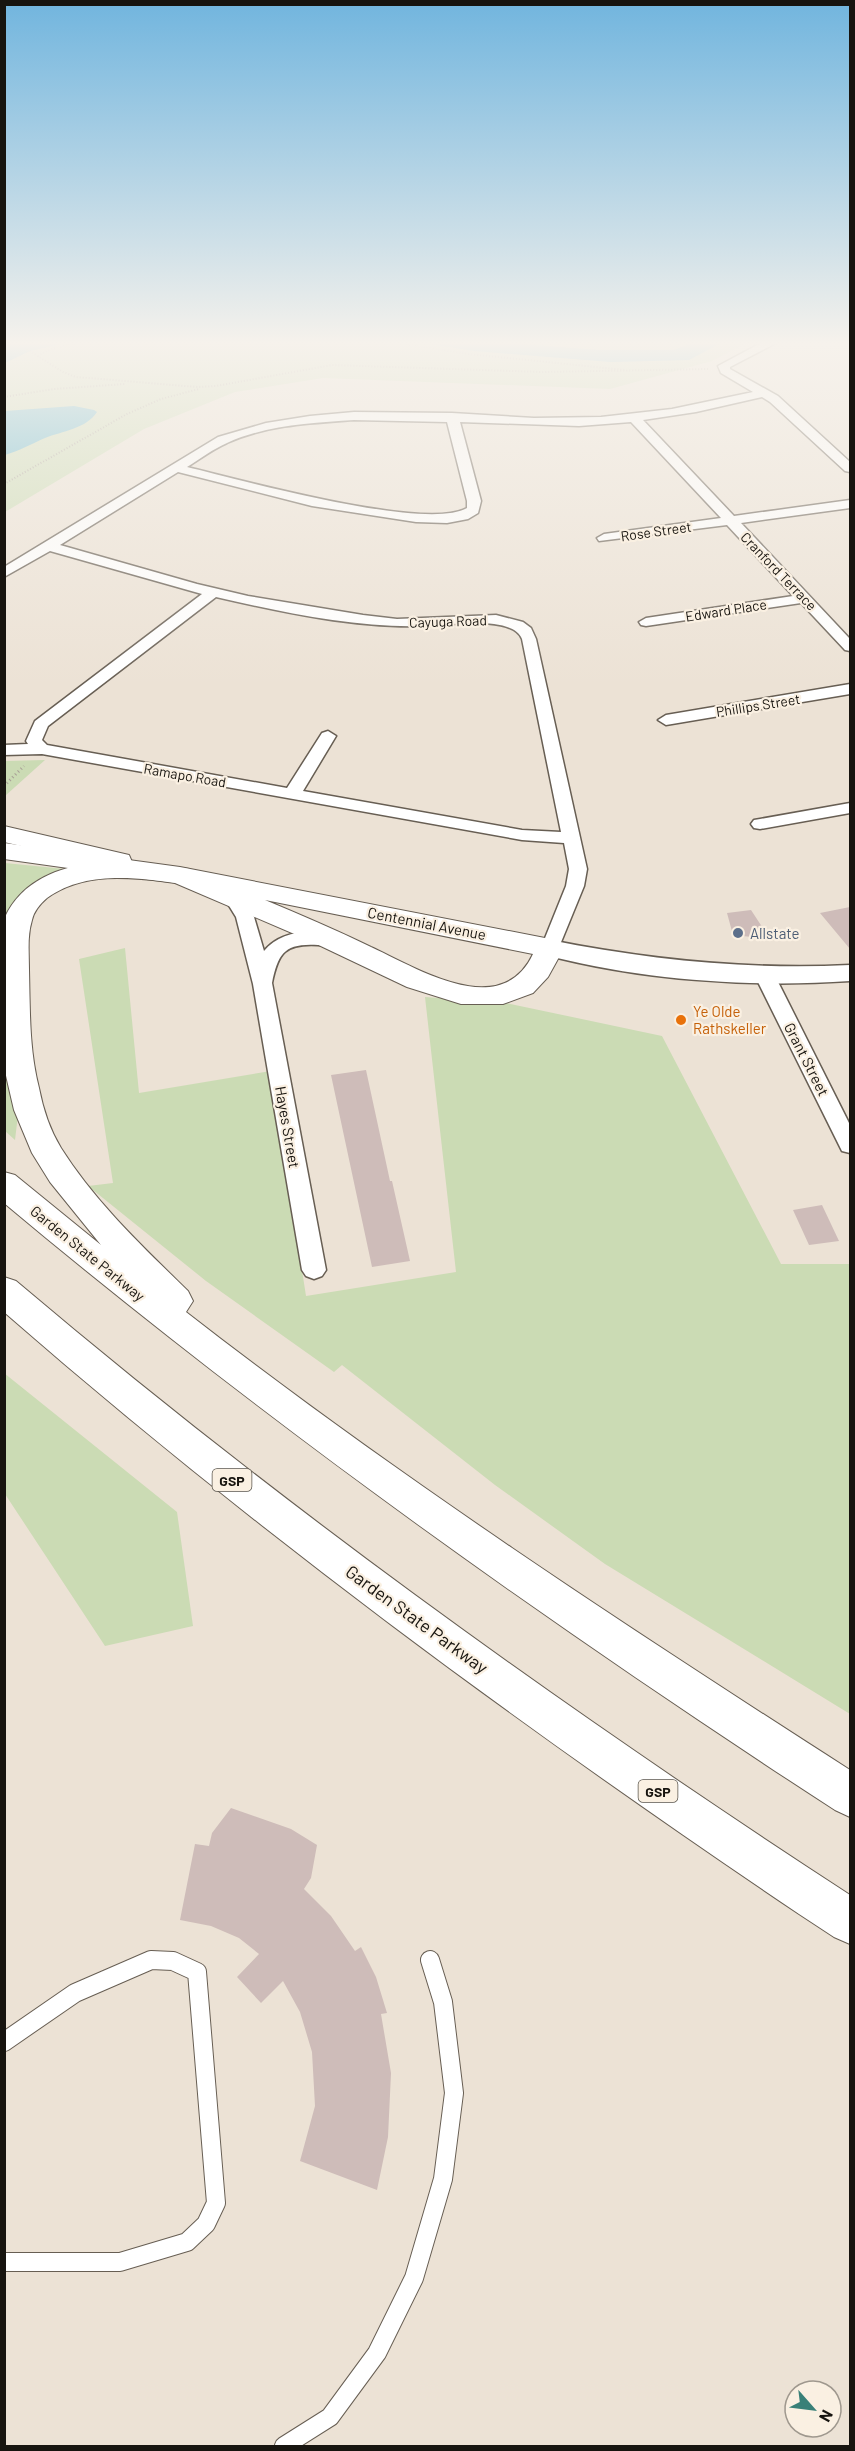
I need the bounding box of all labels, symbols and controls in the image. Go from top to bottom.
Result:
street label: Rose Street [619,518,693,544]
street label: Cranford Terrace [737,528,821,614]
street label: Edward Place [684,595,768,625]
street label: Cayuga Road [409,611,487,631]
street label: Phillips Street [715,690,801,720]
street label: Ramapo Road [142,759,228,791]
street label: Centennial Avenue [366,903,488,943]
place label: Allstate [750,924,800,942]
marker: Allstate [731,926,745,940]
place label: Ye Olde Rathskeller [693,1002,767,1037]
marker: Ye Olde Rathskeller [674,1013,688,1027]
street label: Grant Street [781,1019,833,1099]
street label: Hayes Street [272,1085,304,1169]
street label: Garden State Parkway [27,1201,149,1305]
road number: GSP [212,1469,252,1491]
street label: Garden State Parkway [342,1560,492,1678]
road number: GSP [638,1780,678,1802]
north arrow [783,2379,843,2439]
text: N [816,2407,838,2425]

